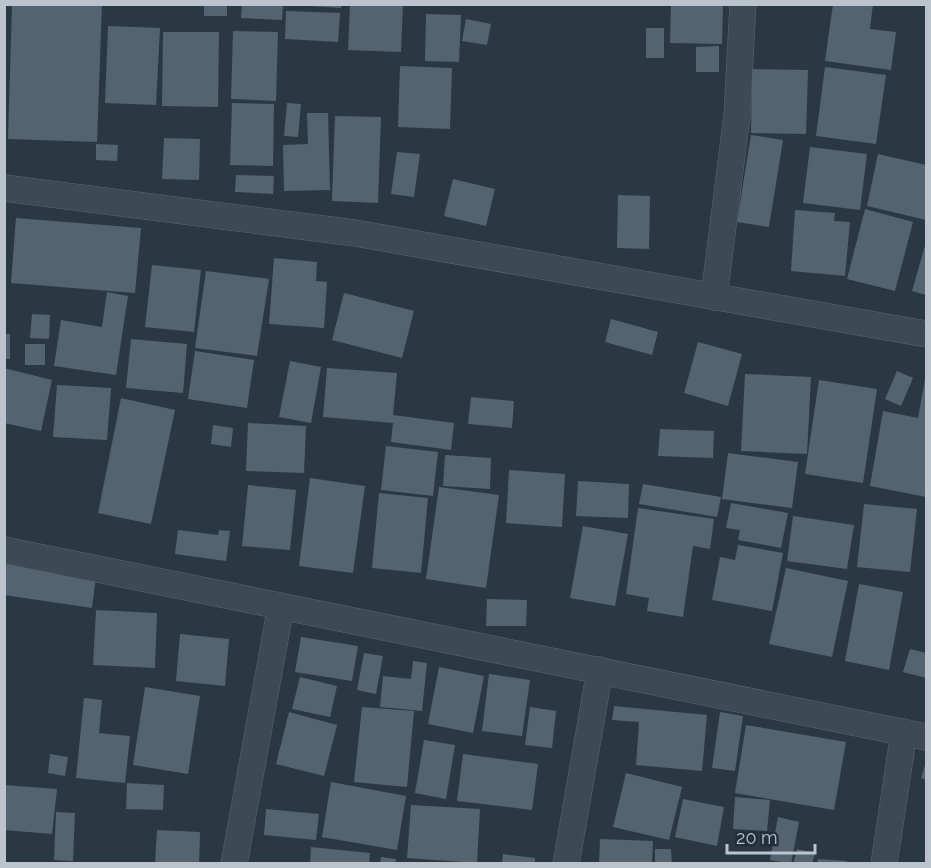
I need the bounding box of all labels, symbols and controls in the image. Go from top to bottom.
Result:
scale bar [727,817,816,855]
text: 20 m [736,827,778,848]

